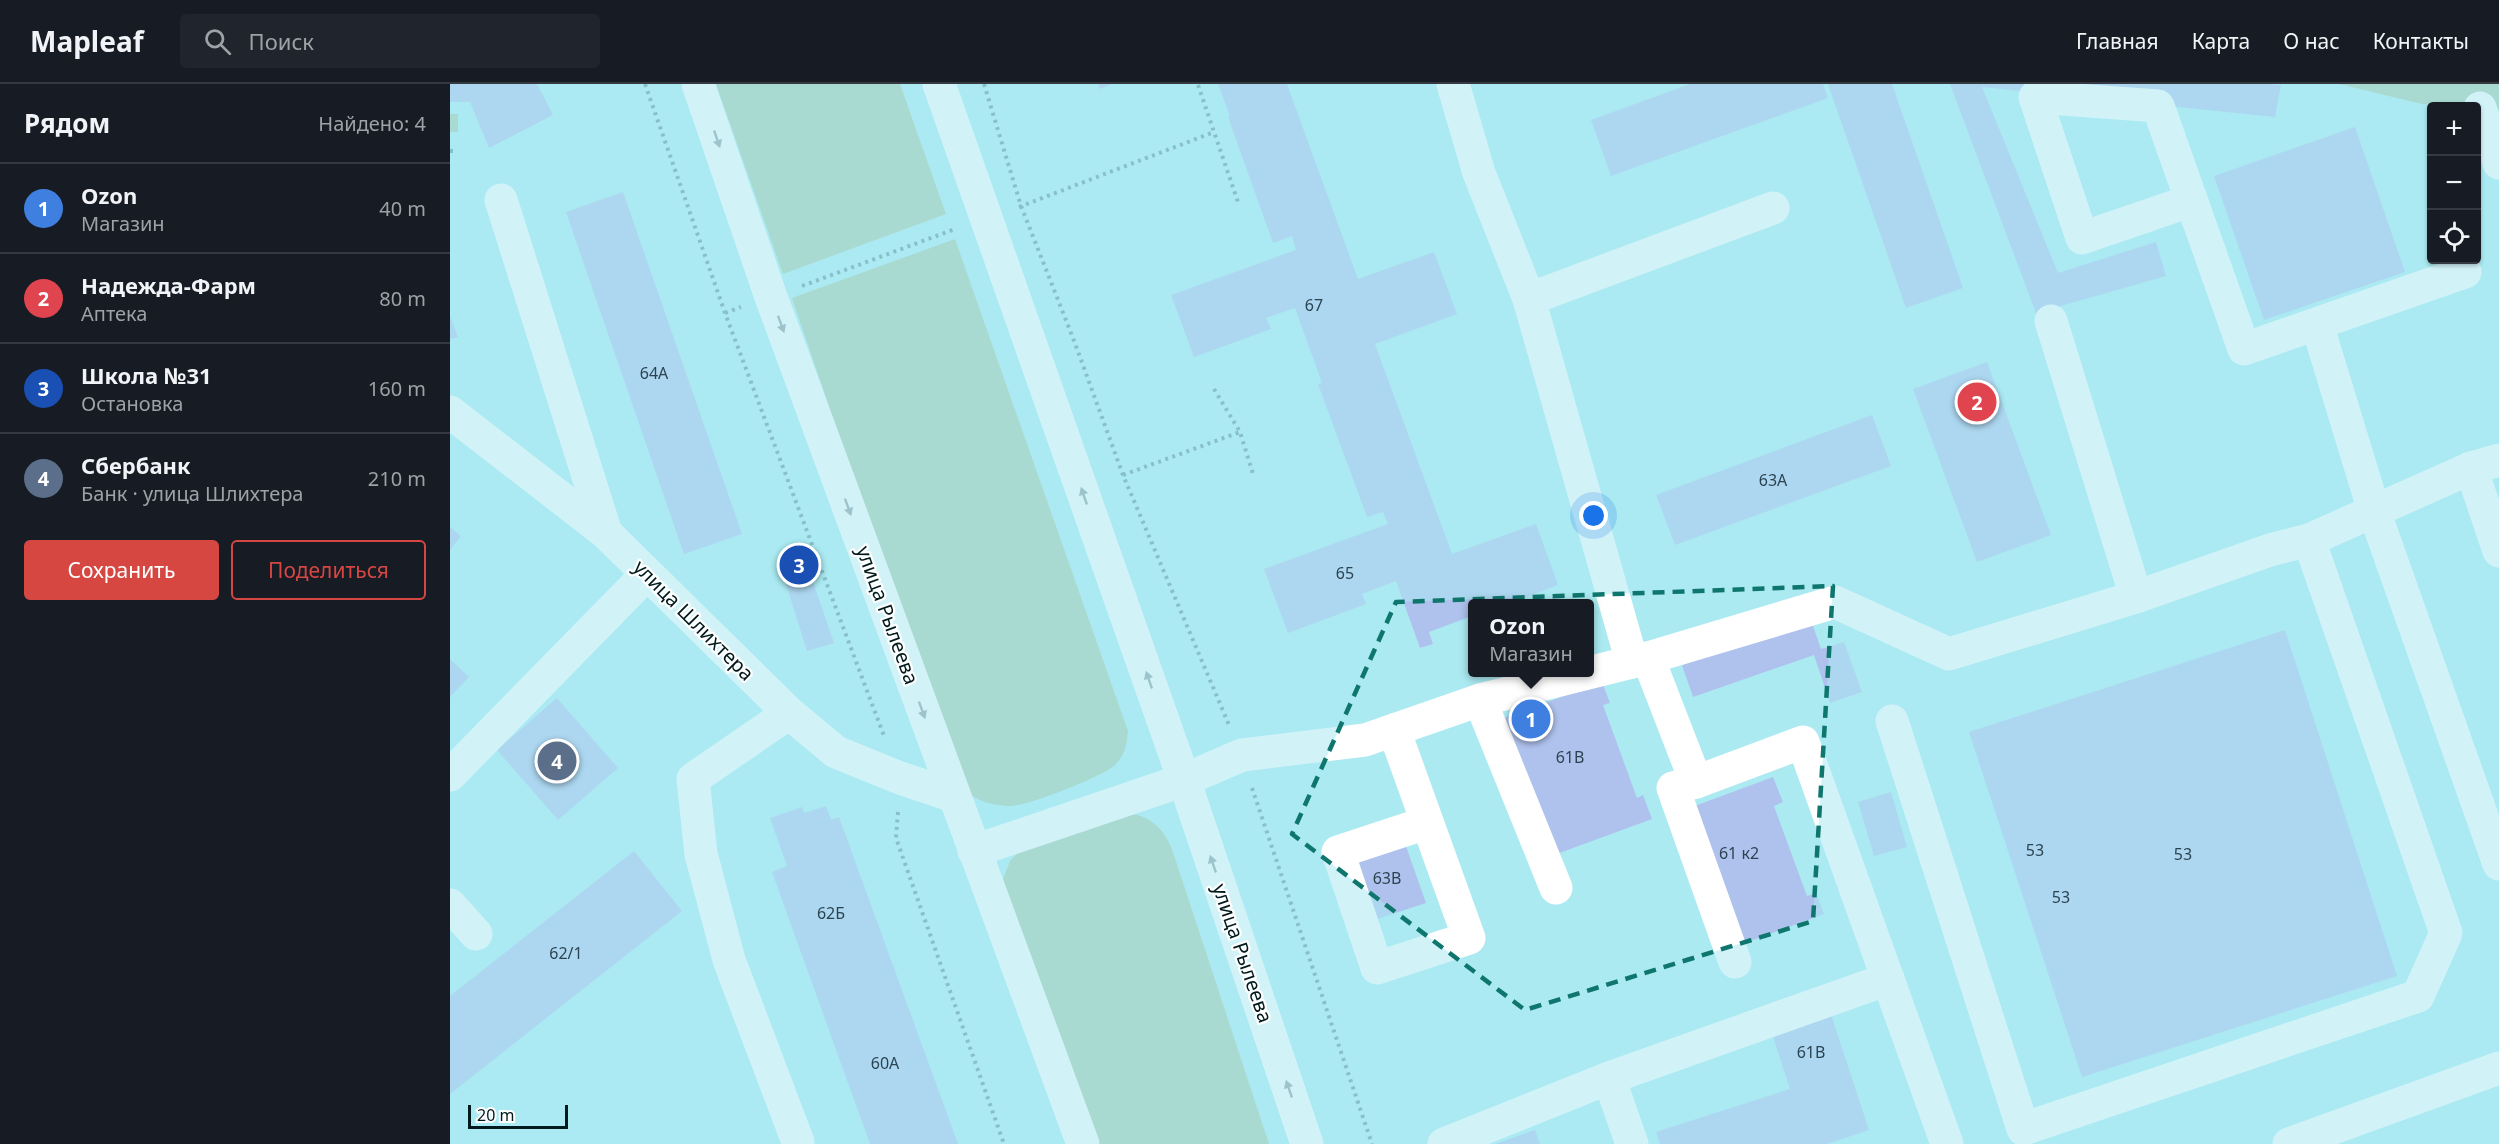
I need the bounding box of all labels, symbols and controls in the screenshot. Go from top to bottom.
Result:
search box [180,14,600,68]
text: Mapleaf [30,22,144,60]
icon: search [201,25,234,58]
text: Поиск [249,26,314,56]
text: Главная [2076,27,2159,55]
text: Карта [2192,27,2250,55]
text: О нас [2283,27,2340,55]
text: Контакты [2373,27,2469,55]
map controls [2427,102,2481,264]
button: + [2427,102,2481,156]
text: Рядом [24,105,110,141]
text: Найдено: 4 [318,110,426,137]
one-way arrow [713,130,723,148]
button: − [2427,156,2481,210]
text: Ozon [81,180,137,210]
text: 1 [38,195,49,222]
text: 40 m [379,195,426,222]
text: Магазин [81,210,165,237]
button: locate [2427,210,2481,264]
text: Надежда-Фарм [81,270,256,300]
text: 2 [38,285,49,312]
text: 80 m [379,285,426,312]
house number: 67 [1305,294,1323,316]
text: Аптека [81,300,147,327]
one-way arrow [777,315,787,333]
text: Школа №31 [81,360,212,390]
house number: 64А [640,362,669,384]
text: 3 [38,375,49,402]
text: 160 m [368,375,426,402]
pin: 2 [1958,380,1996,424]
text: Остановка [81,390,183,417]
text: Сбербанк [81,450,191,480]
text: 4 [38,465,49,492]
text: 210 m [368,465,426,492]
house number: 63А [1759,469,1788,491]
text: Банк · улица Шлихтера [81,480,303,507]
one-way arrow [1078,487,1088,505]
one-way arrow [844,498,854,516]
your location [1579,501,1608,530]
button: Сохранить [24,540,219,600]
button: Поделиться [231,540,426,600]
pin: 3 [780,542,818,588]
street label: улица Рылеева [850,542,926,688]
street label: улица Шлихтера [628,554,760,686]
house number: 65 [1336,562,1354,584]
popup [1468,599,1594,677]
text: Ozon [1489,610,1546,640]
text: Магазин [1489,640,1573,667]
one-way arrow [1143,671,1153,689]
pin: 1 [1512,696,1550,742]
one-way arrow [918,701,928,719]
pin: 4 [538,738,576,784]
house number: 61В [1556,746,1584,768]
house number: 53 [2026,839,2044,861]
house number: 61 к2 [1719,842,1759,864]
house number: 53 [2174,843,2192,865]
one-way arrow [1207,855,1217,873]
house number: 63В [1373,867,1401,889]
street label: улица Рылеева [1207,880,1279,1026]
house number: 53 [2052,886,2070,908]
house number: 62Б [817,902,845,924]
house number: 62/1 [549,942,583,964]
house number: 61В [1797,1041,1825,1063]
house number: 60А [871,1052,900,1074]
one-way arrow [1283,1080,1293,1098]
scale bar [468,1102,568,1130]
text: 20 m [477,1104,514,1126]

